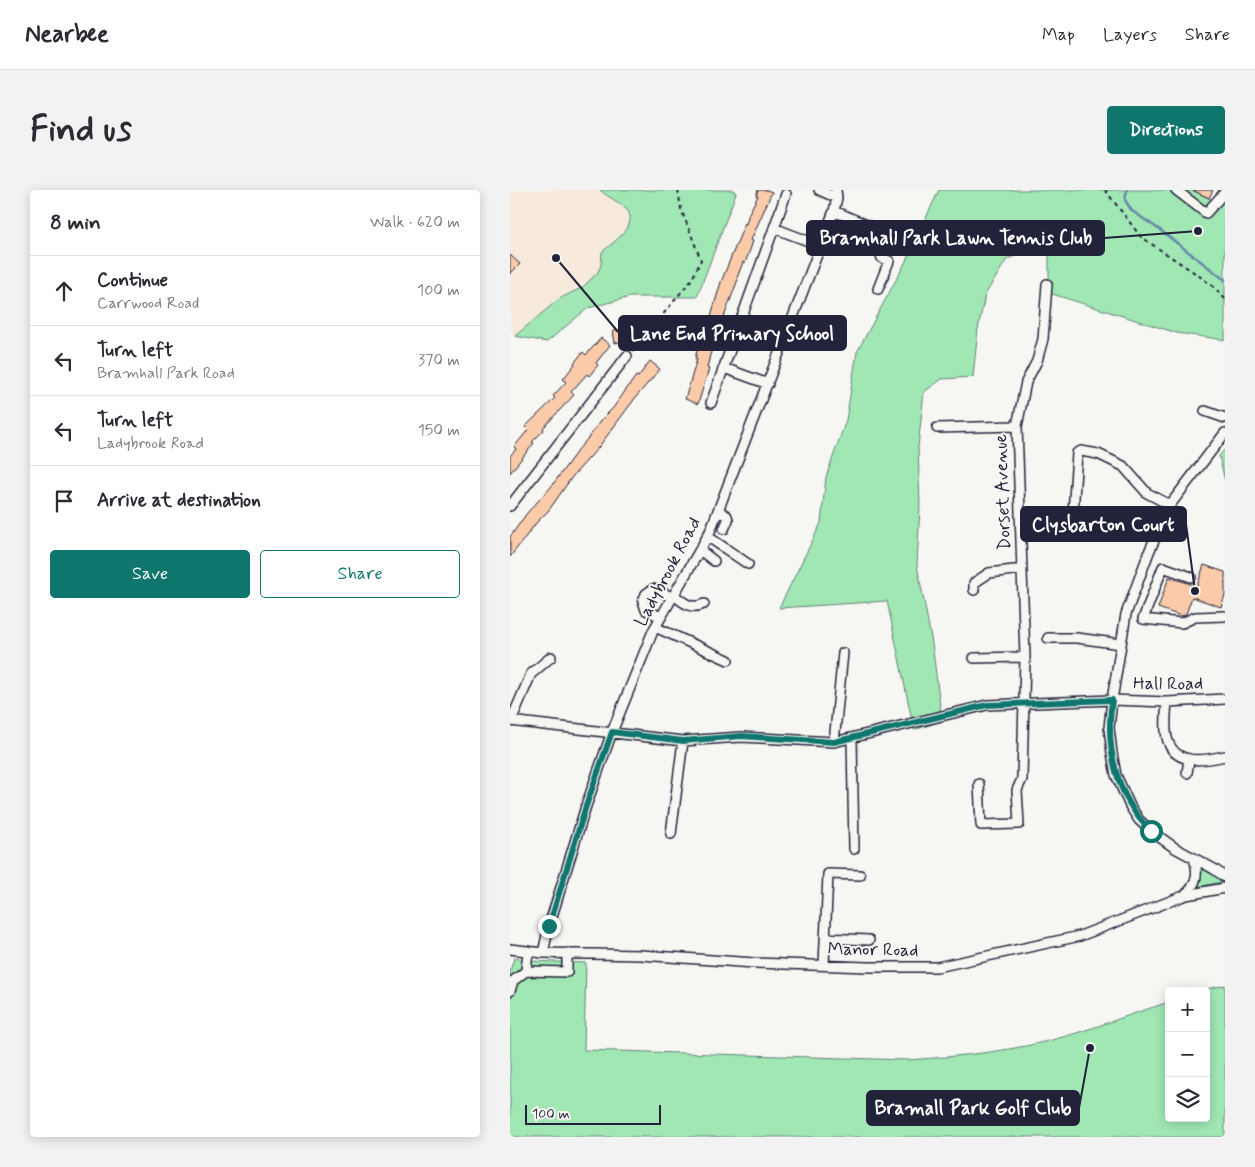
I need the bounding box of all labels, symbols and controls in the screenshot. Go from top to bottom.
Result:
text: Nearbee [25,19,109,50]
text: Map [1042,23,1075,47]
text: Layers [1103,23,1157,47]
text: Share [1185,23,1230,47]
button: Directions [1107,106,1225,154]
text: Find us [30,107,132,153]
text: 8 min [50,209,101,237]
text: Walk · 620 m [370,212,460,233]
callout: Bramhall Park Lawn Tennis Club [807,221,1104,255]
text: Bramhall Park Lawn Tennis Club [820,226,1092,251]
text: Continue [97,268,168,293]
icon: ahead [50,277,78,305]
text: 100 m [417,280,460,301]
text: Carrwood Road [97,293,199,314]
callout: Lane End Primary School [619,316,846,350]
text: Lane End Primary School [630,322,834,348]
text: Turn left [97,338,173,363]
icon: left [50,347,78,375]
text: 370 m [418,350,460,371]
text: Bramhall Park Road [97,363,235,384]
text: Turn left [97,408,173,433]
icon: left [50,417,78,445]
text: 150 m [418,420,460,441]
text: Ladybrook Road [97,433,204,454]
street label: Dorset Avenue [989,433,1017,551]
icon: arrive [50,487,78,515]
text: Arrive at destination [97,488,261,513]
callout: Clysbarton Court [1021,507,1186,541]
street label: Ladybrook Road [629,513,707,631]
text: Clysbarton Court [1032,513,1174,538]
button: Save [50,550,250,598]
button: Share [260,550,460,598]
street label: Hall Road [1133,672,1203,696]
route start [1140,820,1163,843]
route end [538,915,561,938]
street label: Manor Road [827,937,919,963]
map controls [1165,987,1210,1122]
button: + [1165,987,1210,1032]
button: − [1165,1032,1210,1077]
button: layers [1165,1077,1210,1122]
callout: Bramall Park Golf Club [867,1091,1079,1125]
text: Bramall Park Golf Club [875,1096,1071,1121]
scale bar [525,1102,661,1125]
text: 100 m [532,1105,570,1123]

